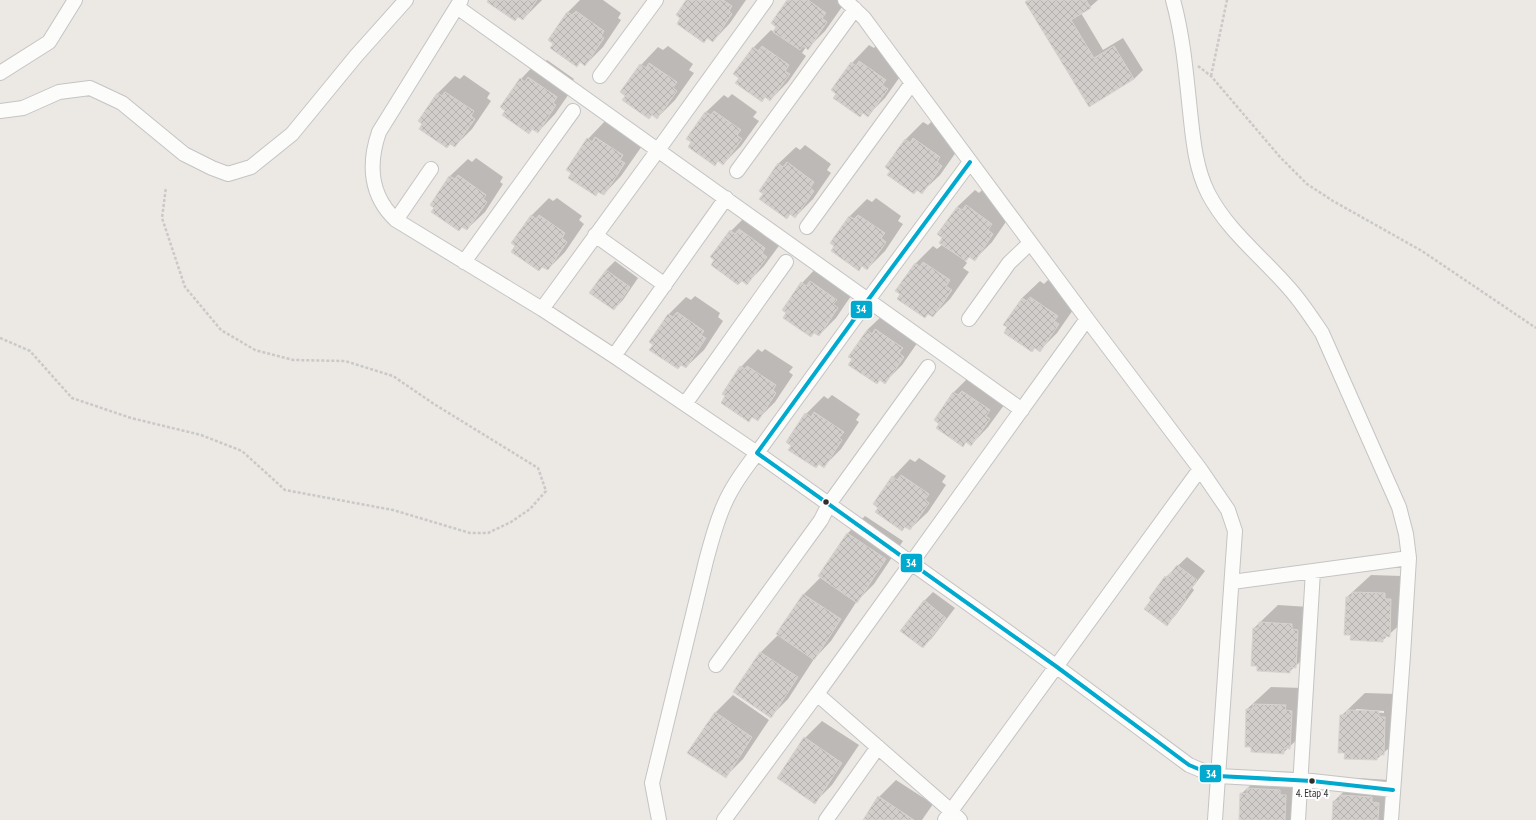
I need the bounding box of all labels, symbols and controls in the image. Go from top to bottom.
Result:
line badge: 34 [850,300,873,319]
text: 34 [856,302,867,316]
unlabelled marker [821,497,831,507]
line badge: 34 [900,553,923,573]
text: 34 [906,556,917,570]
line badge: 34 [1199,764,1222,783]
text: 34 [1206,767,1217,781]
marker: 4. Etap 4 [1307,776,1317,786]
place label: 4. Etap 4 [1296,786,1328,800]

